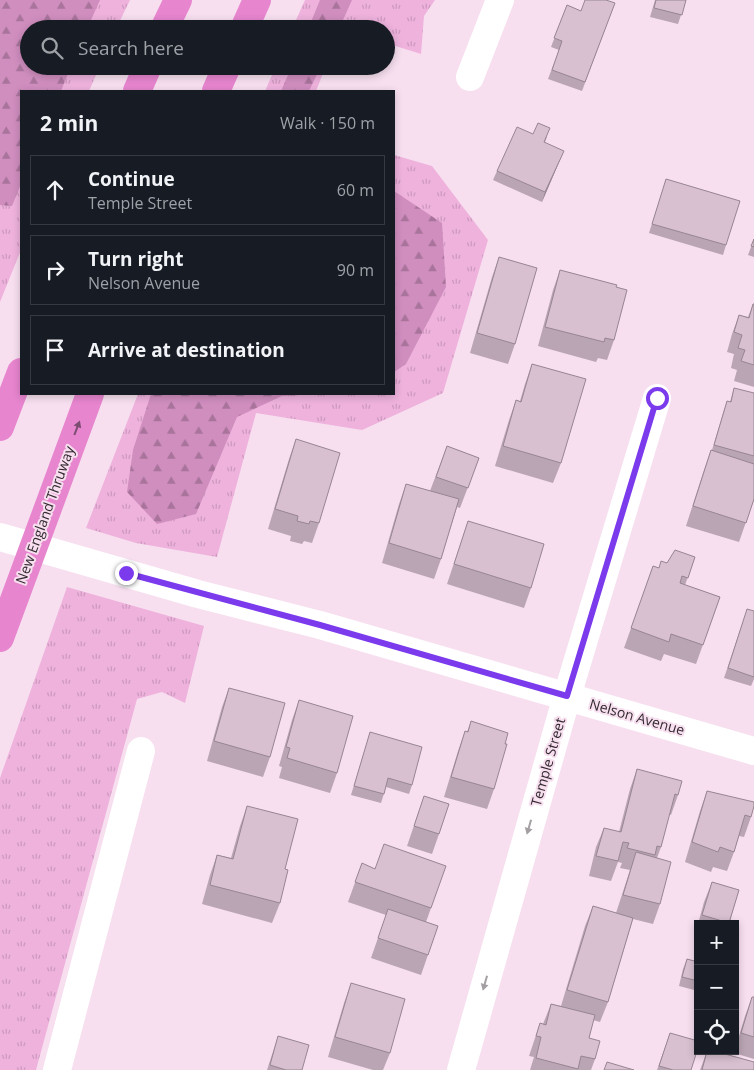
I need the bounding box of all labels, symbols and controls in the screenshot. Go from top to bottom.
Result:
search box [20,20,395,75]
icon: search [38,34,66,62]
text: Search here [78,35,184,61]
text: 2 min [40,109,98,137]
text: Walk · 150 m [280,112,375,134]
text: Continue [88,166,175,192]
icon: ahead [41,176,69,204]
text: 60 m [337,179,374,201]
text: Temple Street [88,192,192,214]
text: Turn right [88,246,183,272]
icon: right [41,256,69,284]
text: 90 m [337,259,374,281]
text: Nelson Avenue [88,272,200,294]
icon: arrive [41,336,69,364]
text: Arrive at destination [88,337,285,363]
route start [646,387,669,410]
one-way arrow [74,420,82,435]
street label: New England Thruway [11,442,79,586]
route end [115,562,138,585]
street label: Nelson Avenue [587,694,687,739]
street label: Temple Street [526,715,569,808]
one-way arrow [525,820,533,835]
map controls [694,920,739,1055]
button: + [694,920,739,965]
button: − [694,965,739,1010]
one-way arrow [481,976,489,991]
button: locate [694,1010,739,1055]

